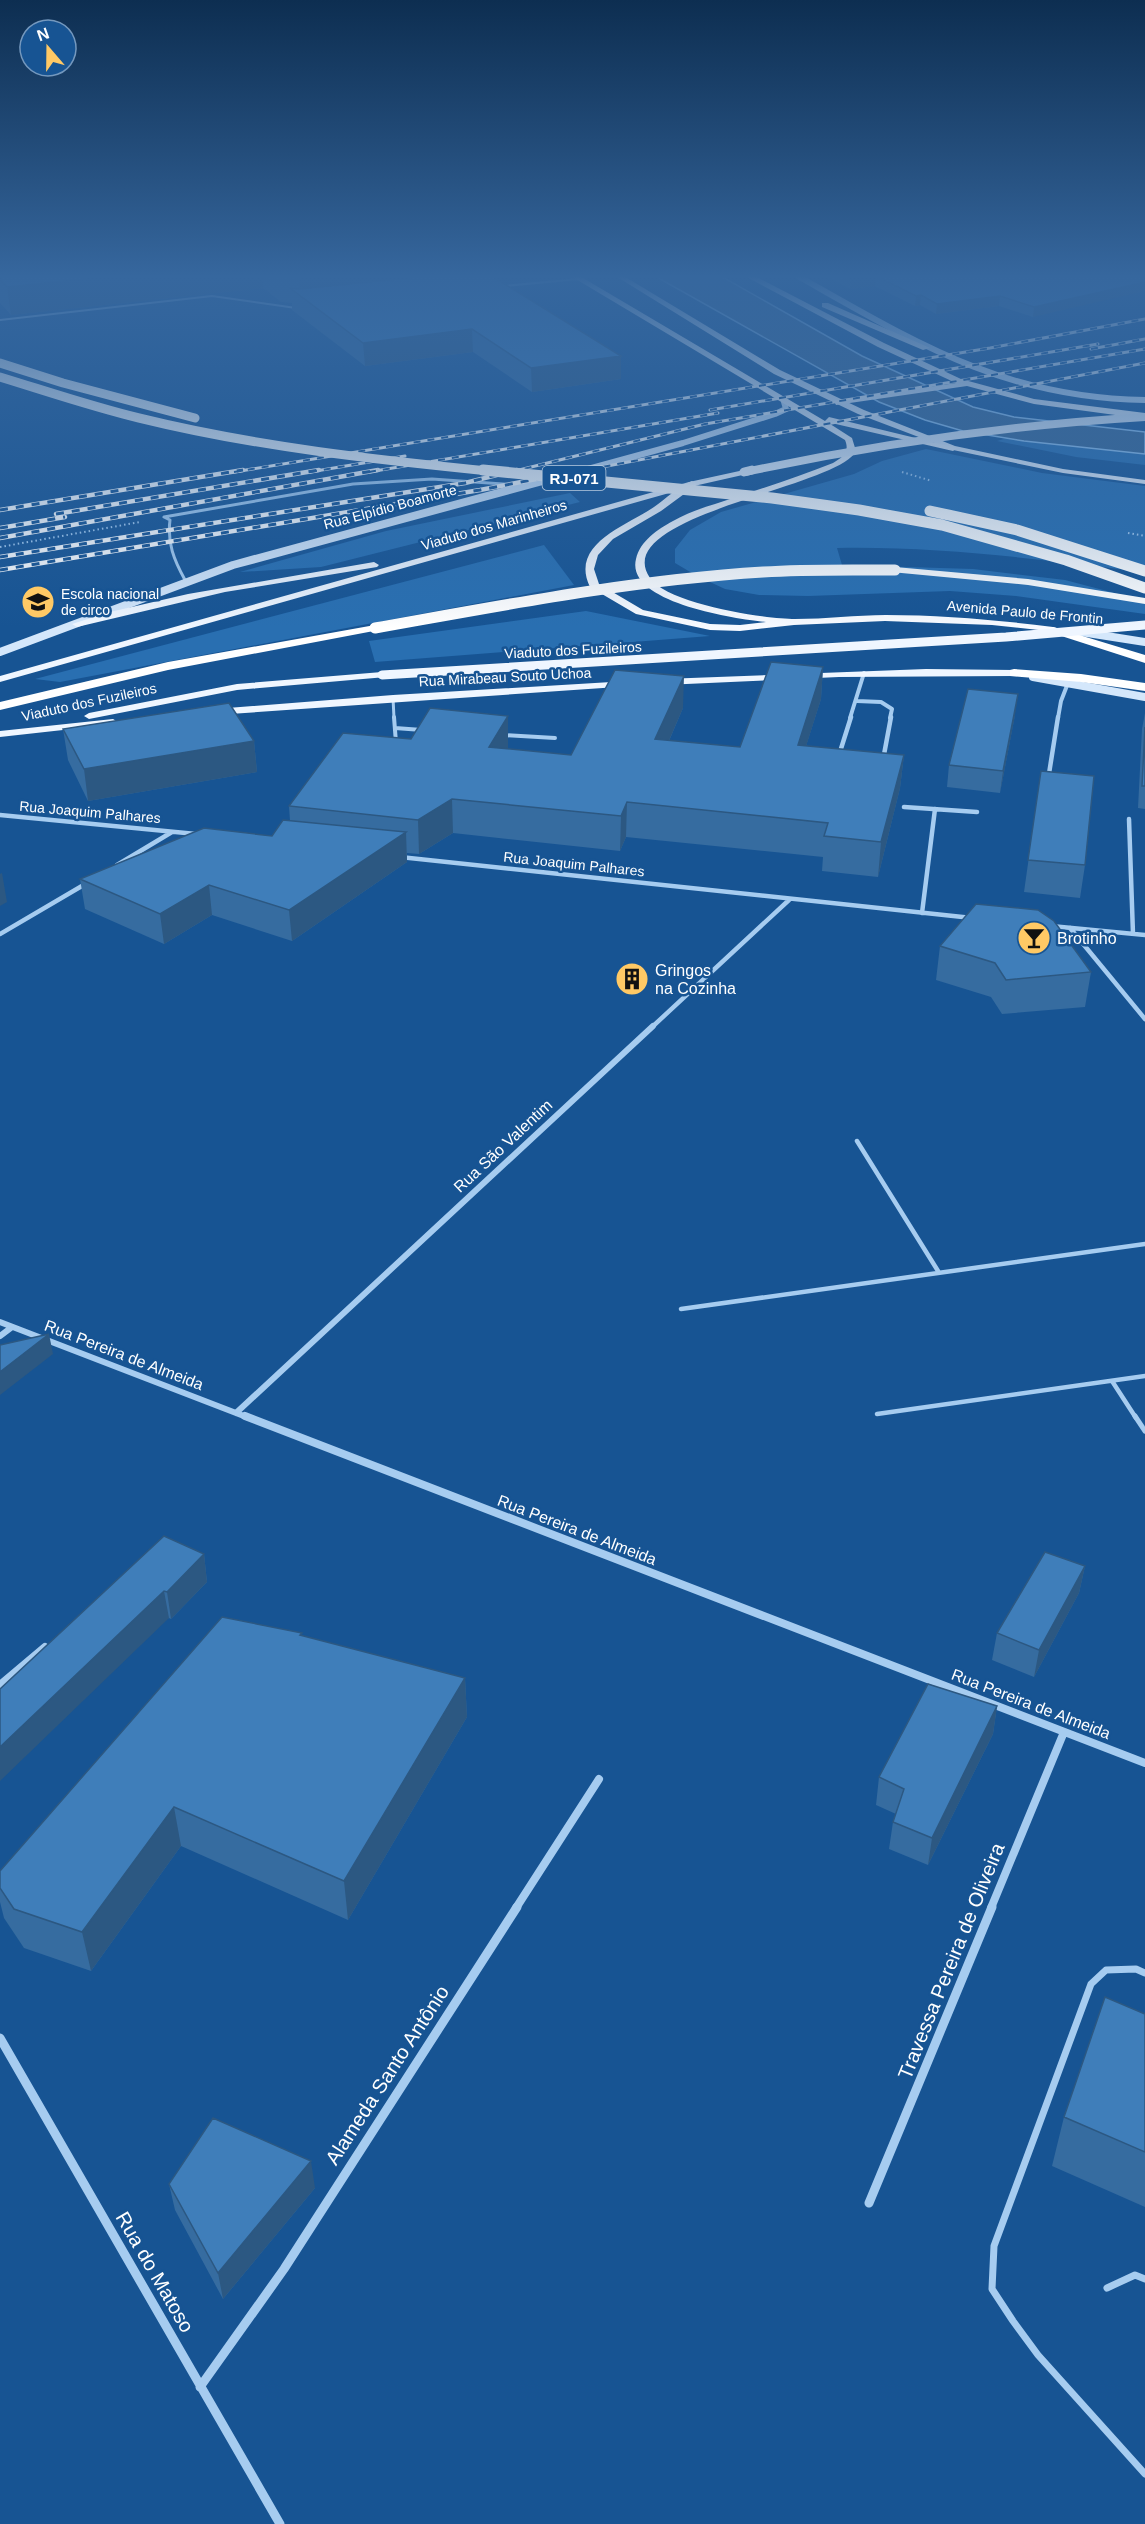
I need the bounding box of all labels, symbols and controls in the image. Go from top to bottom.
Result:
north arrow [18,18,78,78]
text: N [35,24,51,44]
road number: RJ-071 [542,466,606,490]
street label: Rua Elpídio Boamorte [322,481,458,532]
street label: Viaduto dos Marinheiros [419,497,569,553]
school or university icon: Escola nacional de circo [20,584,56,620]
place label: Escola nacional de circo [61,586,159,618]
street label: Avenida Paulo de Frontin [946,597,1104,627]
street label: Viaduto dos Fuzileiros [504,638,642,662]
street label: Rua Mirabeau Souto Uchoa [418,664,592,690]
street label: Viaduto dos Fuzileiros [20,680,158,724]
street label: Rua Joaquim Palhares [19,798,161,826]
street label: Rua Joaquim Palhares [503,849,645,879]
bar icon: Brotinho [1016,920,1052,956]
place label: Brotinho [1057,930,1117,947]
building icon: Gringos na Cozinha [614,961,650,997]
place label: Gringos na Cozinha [655,962,736,997]
street label: Rua São Valentim [450,1096,556,1196]
street label: Rua Pereira de Almeida [42,1317,206,1393]
street label: Rua Pereira de Almeida [495,1492,659,1568]
street label: Rua Pereira de Almeida [949,1666,1113,1742]
street label: Travessa Pereira de Oliveira [893,1839,1009,2082]
street label: Alameda Santo Antônio [321,1981,453,2169]
street label: Rua do Matoso [112,2208,198,2336]

